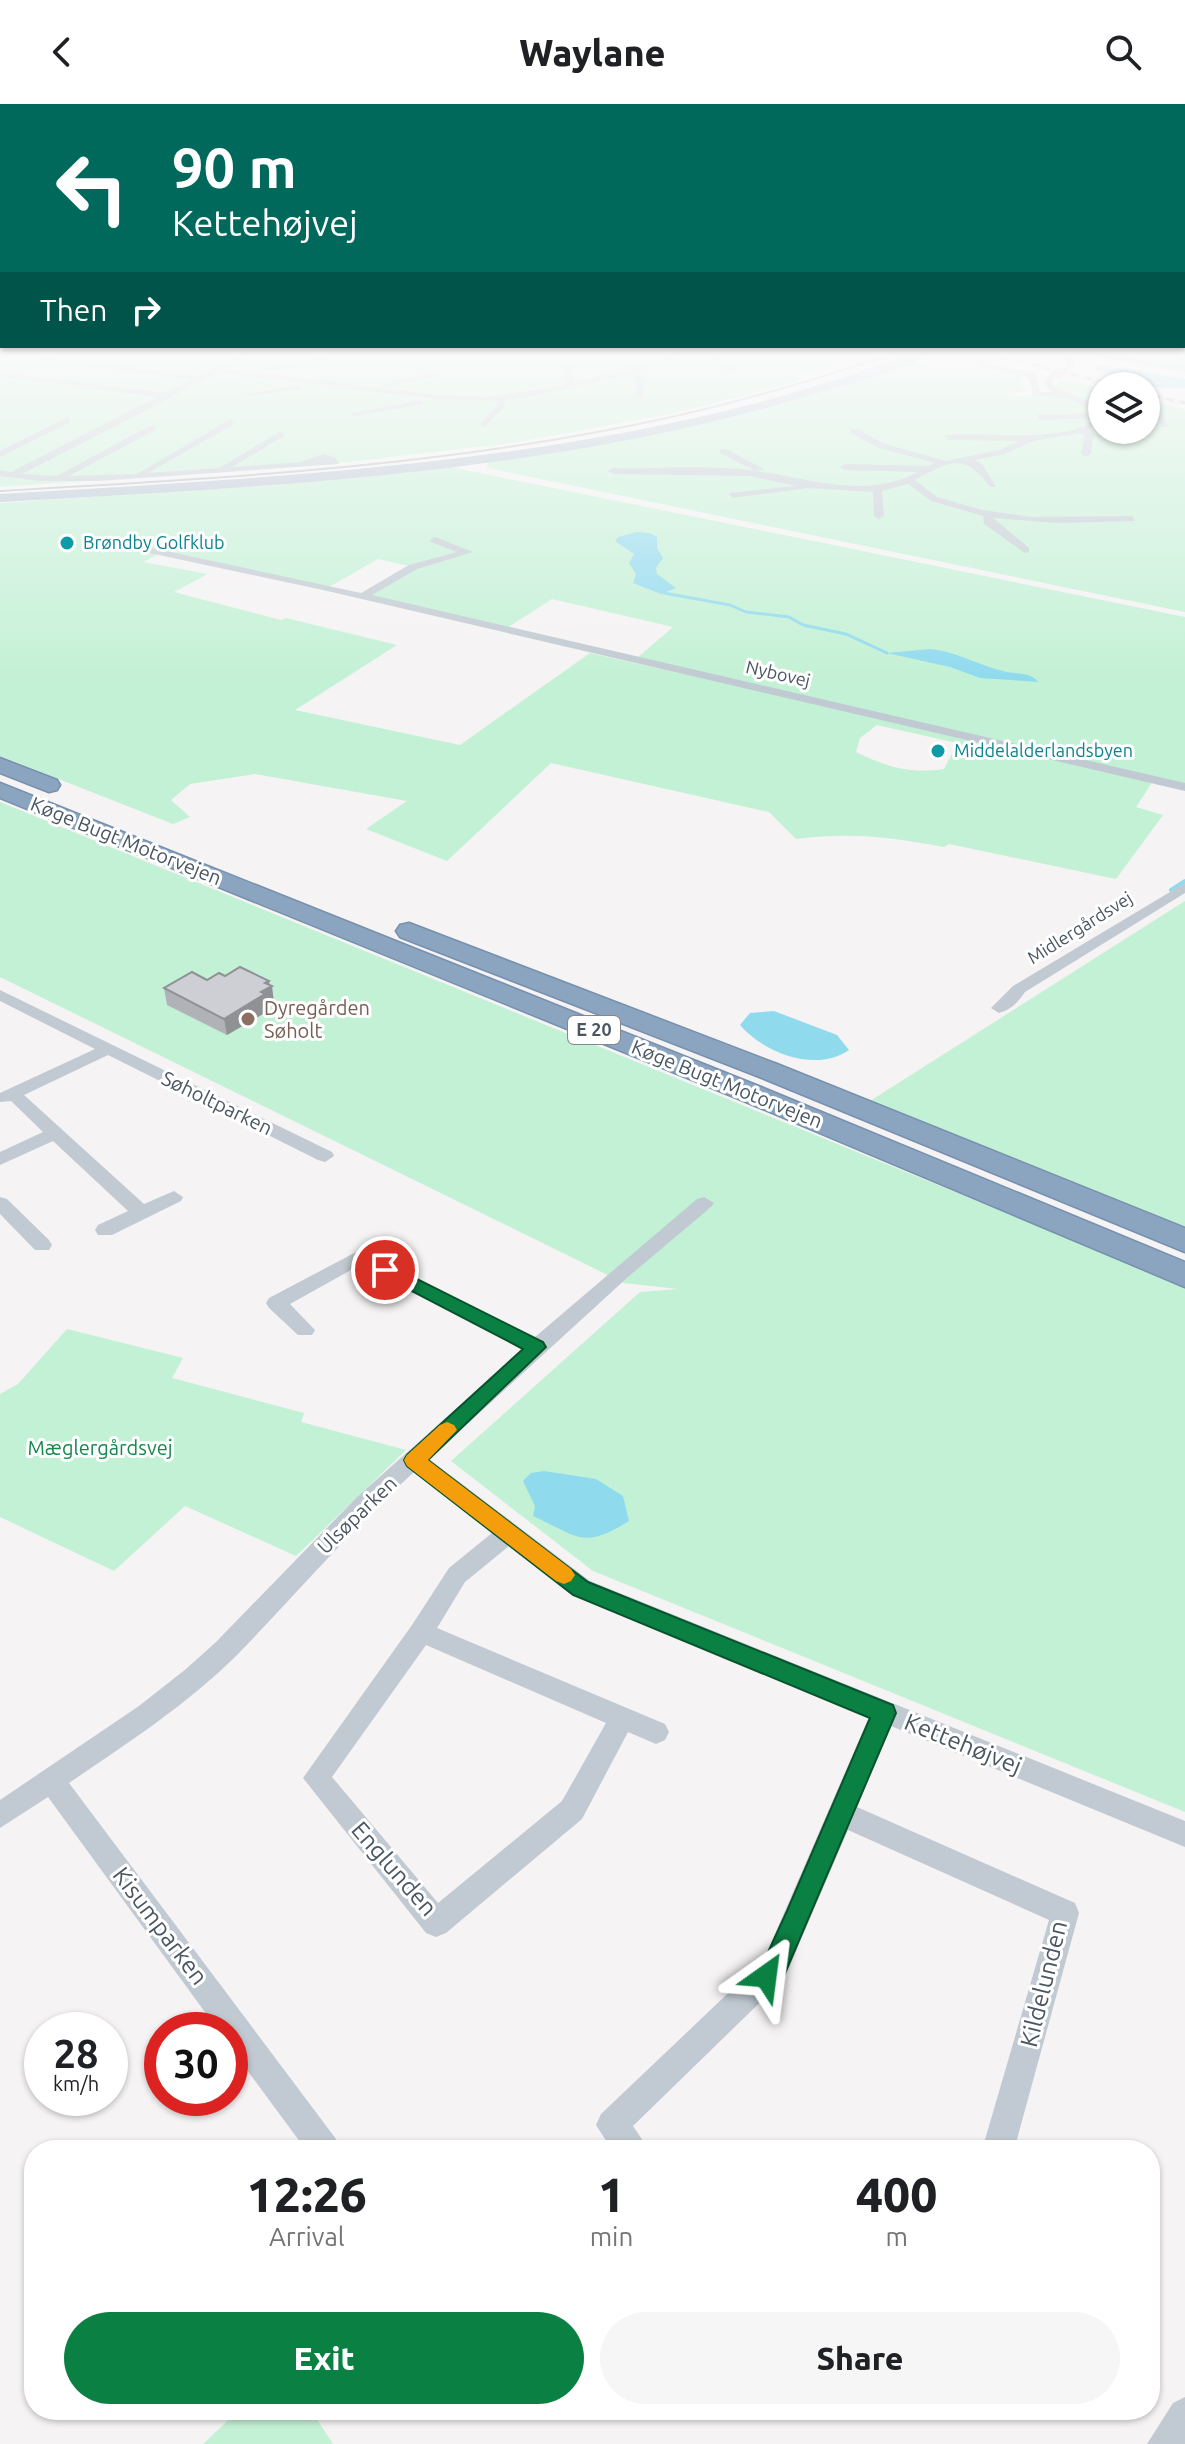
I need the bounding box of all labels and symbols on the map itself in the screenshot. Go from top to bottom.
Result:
place label: Brøndby Golfklub [83,532,225,552]
marker: Brøndby Golfklub [58,534,76,552]
street label: Nybovej [744,656,812,690]
place label: Middelalderlandsbyen [954,740,1133,760]
marker: Middelalderlandsbyen [929,742,947,760]
street label: Køge Bugt Motorvejen [28,792,225,889]
street label: Midlergårdsvej [1023,887,1136,967]
place label: Dyregården Søholt [264,996,370,1042]
marker: Dyregården Søholt [239,1010,257,1028]
road number: E 20 [568,1016,620,1044]
street label: Køge Bugt Motorvejen [629,1035,826,1132]
street label: Søholtparken [158,1066,276,1139]
pin [351,1236,419,1304]
park label: Mæglergårdsvej [27,1436,173,1459]
street label: Ulsøparken [312,1471,401,1558]
street label: Kettehøjvej [901,1708,1026,1779]
street label: Englunden [346,1816,443,1921]
street label: Kisumparken [108,1862,213,1990]
street label: Kildelunden [1015,1918,1072,2050]
position arrow [724,1934,808,2018]
speed limit sign: 30 [144,2012,248,2116]

